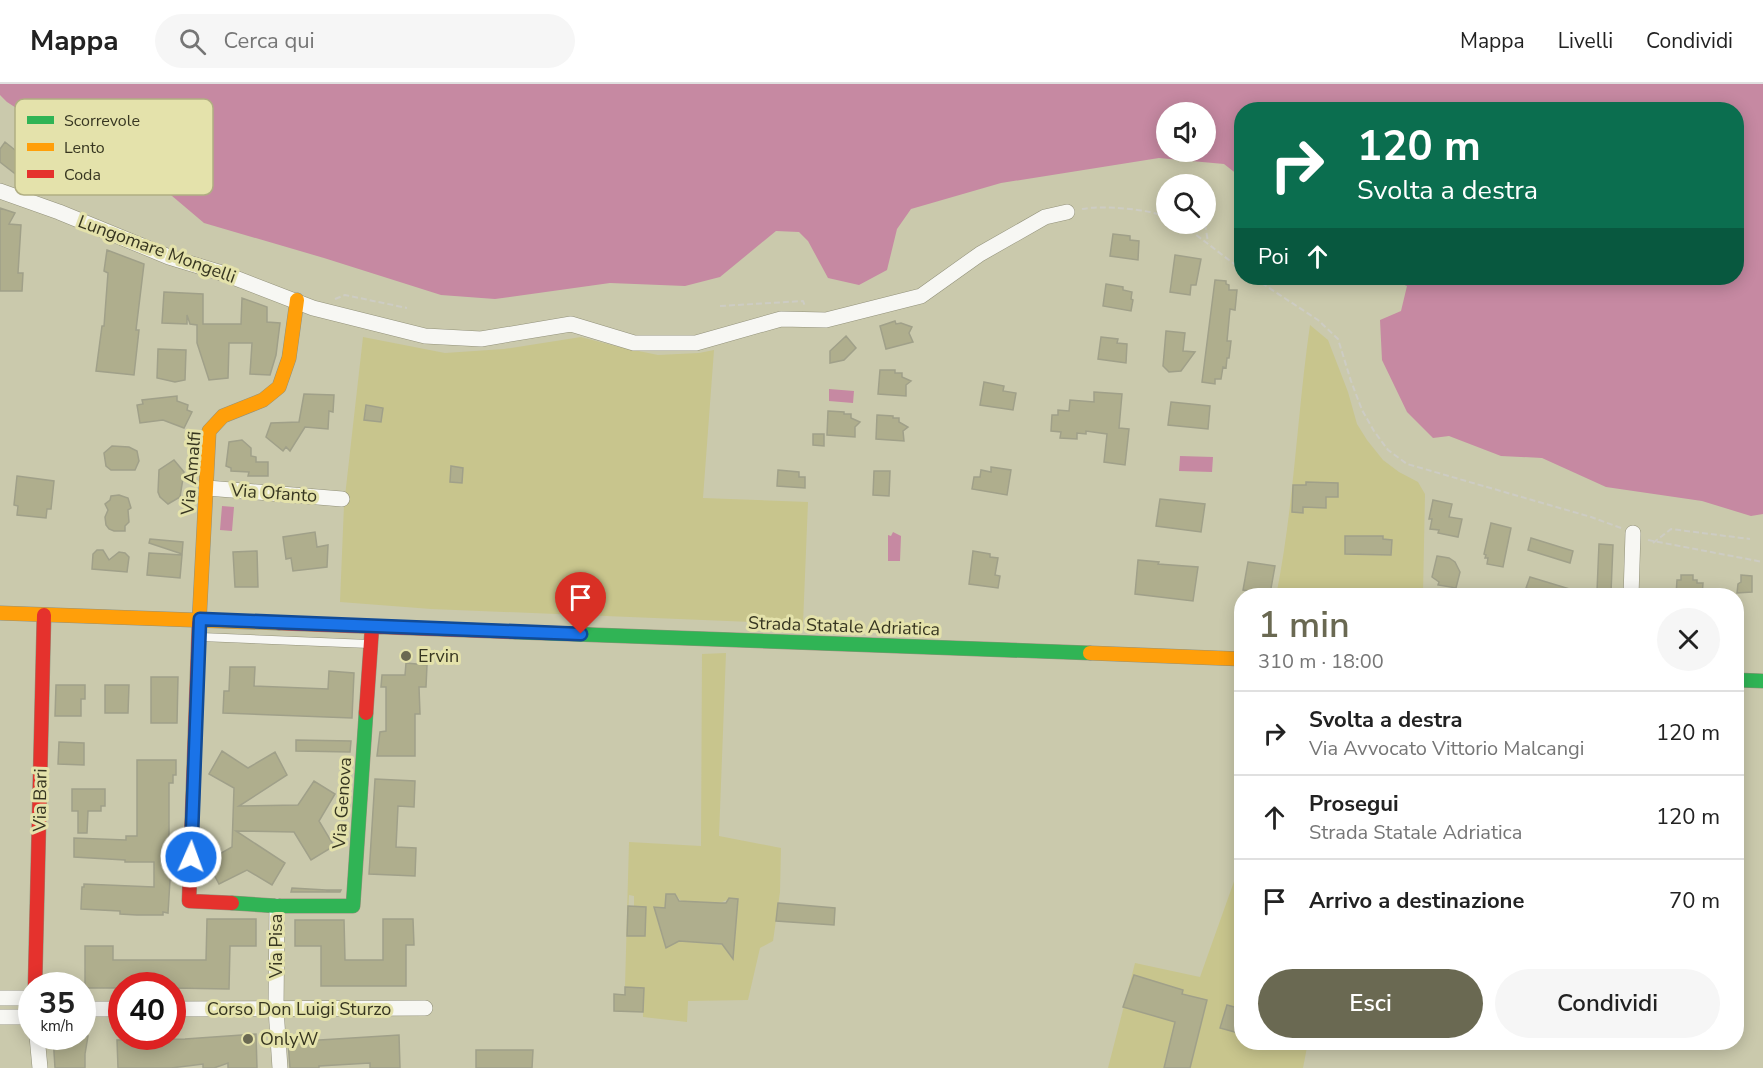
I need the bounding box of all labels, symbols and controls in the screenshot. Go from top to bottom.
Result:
search box [155,14,575,68]
text: Mappa [30,22,119,60]
icon: search [176,25,209,58]
text: Cerca qui [224,26,315,56]
text: Mappa [1460,27,1525,55]
text: Livelli [1558,27,1613,55]
text: Condividi [1646,27,1733,55]
legend [15,99,213,195]
map controls [1156,102,1216,234]
button: sound [1156,102,1216,162]
text: Scorrevole [64,110,140,132]
text: 120 m [1357,118,1481,175]
icon: right [1258,126,1336,204]
text: Lento [64,137,105,159]
text: Coda [64,164,101,186]
text: Svolta a destra [1357,172,1538,209]
button: search [1156,174,1216,234]
street label: Lungomare Mongelli [75,209,239,289]
icon: ahead [1301,240,1334,273]
text: Poi [1258,242,1289,272]
street label: Via Amalfi [175,430,207,517]
street label: Via Ofanto [229,478,318,508]
pin [555,572,606,634]
icon: arrive [564,581,597,614]
text: 1 min [1258,601,1350,650]
button: close [1657,608,1720,671]
street label: Strada Statale Adriatica [748,611,940,641]
place label: Ervin [418,644,459,668]
text: 310 m · 18:00 [1258,648,1384,675]
marker: Ervin [399,649,413,663]
text: Svolta a destra [1309,705,1463,735]
icon: right [1258,717,1291,750]
text: 120 m [1656,718,1720,748]
text: Via Avvocato Vittorio Malcangi [1309,735,1584,762]
street label: Via Genova [327,756,357,851]
street label: Via Bari [27,768,53,833]
text: Prosegui [1309,789,1399,819]
icon: ahead [1258,801,1291,834]
text: 120 m [1656,802,1720,832]
text: Strada Statale Adriatica [1309,819,1522,846]
position arrow [159,825,223,889]
icon: arrive [1258,885,1291,918]
text: Arrivo a destinazione [1309,886,1524,916]
text: 70 m [1669,886,1720,916]
street label: Via Pisa [264,914,288,979]
button: Esci [1258,969,1483,1038]
button: Condividi [1495,969,1720,1038]
speed limit sign: 40 [108,972,186,1050]
text: 35 [39,983,75,1024]
street label: Corso Don Luigi Sturzo [207,997,391,1021]
text: km/h [40,1016,74,1036]
place label: OnlyW [260,1027,318,1051]
marker: OnlyW [241,1032,255,1046]

